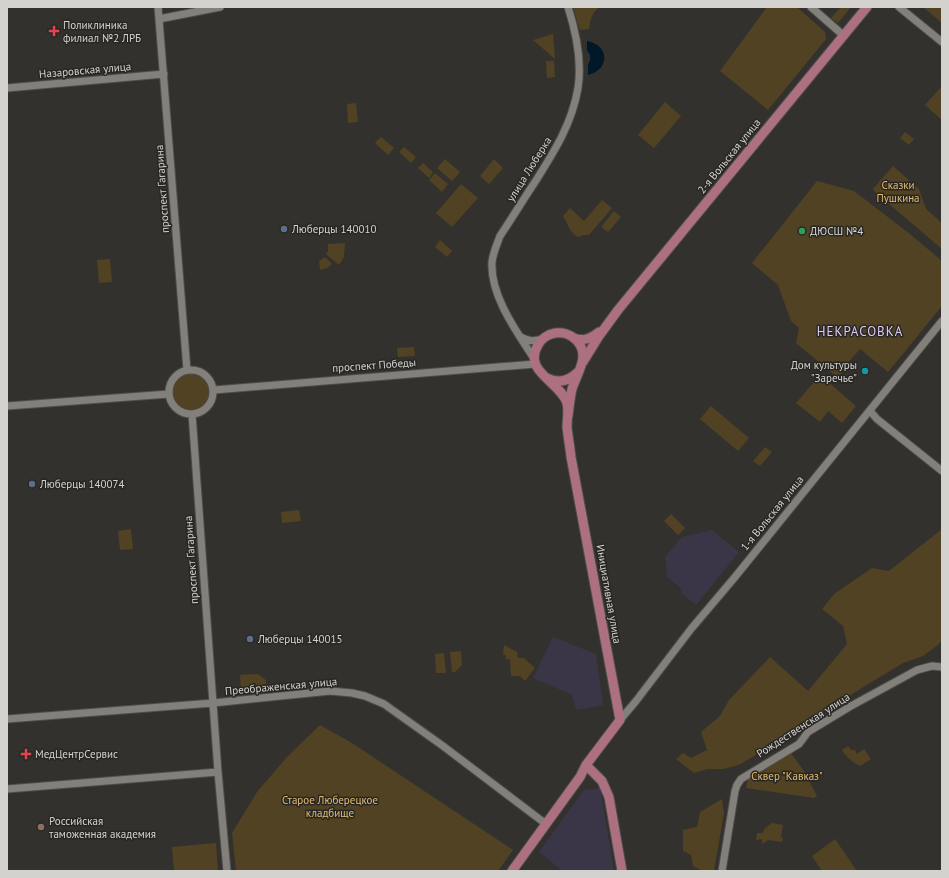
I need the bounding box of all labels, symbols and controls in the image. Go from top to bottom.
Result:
place label: Поликлиника филиал №2 ЛРБ [63,18,141,45]
marker: Поликлиника филиал №2 ЛРБ [48,25,60,37]
street label: Назаровская улица [38,59,132,81]
street label: 2-я Вольская улица [694,116,764,196]
street label: улица Люберка [504,134,554,204]
street label: проспект Гагарина [152,144,172,234]
park label: Сказки Пушкина [876,178,920,205]
place label: Люберцы 140010 [291,222,376,236]
marker: Люберцы 140010 [279,224,289,234]
place label: ДЮСШ №4 [810,224,863,238]
marker: ДЮСШ №4 [797,226,807,236]
district label: НЕКРАСОВКА [817,323,903,340]
street label: проспект Победы [332,355,416,375]
place label: Дом культуры "Заречье" [791,358,857,385]
marker: Дом культуры "Заречье" [860,366,870,376]
street label: 1-я Вольская улица [737,473,807,553]
place label: Люберцы 140074 [39,477,124,491]
marker: Люберцы 140074 [27,479,37,489]
street label: проспект Гагарина [181,515,201,605]
street label: Инициативная улица [593,543,625,645]
place label: Люберцы 140015 [257,632,342,646]
marker: Люберцы 140015 [245,634,255,644]
street label: Преображенская улица [224,674,338,698]
street label: Рождественская улица [754,690,852,760]
place label: МедЦентрСервис [35,747,118,761]
marker: МедЦентрСервис [20,748,32,760]
park label: Сквер "Кавказ" [751,769,823,783]
park label: Старое Люберецкое кладбище [282,793,378,820]
place label: Российская таможенная академия [49,814,156,841]
marker: Российская таможенная академия [36,822,46,832]

